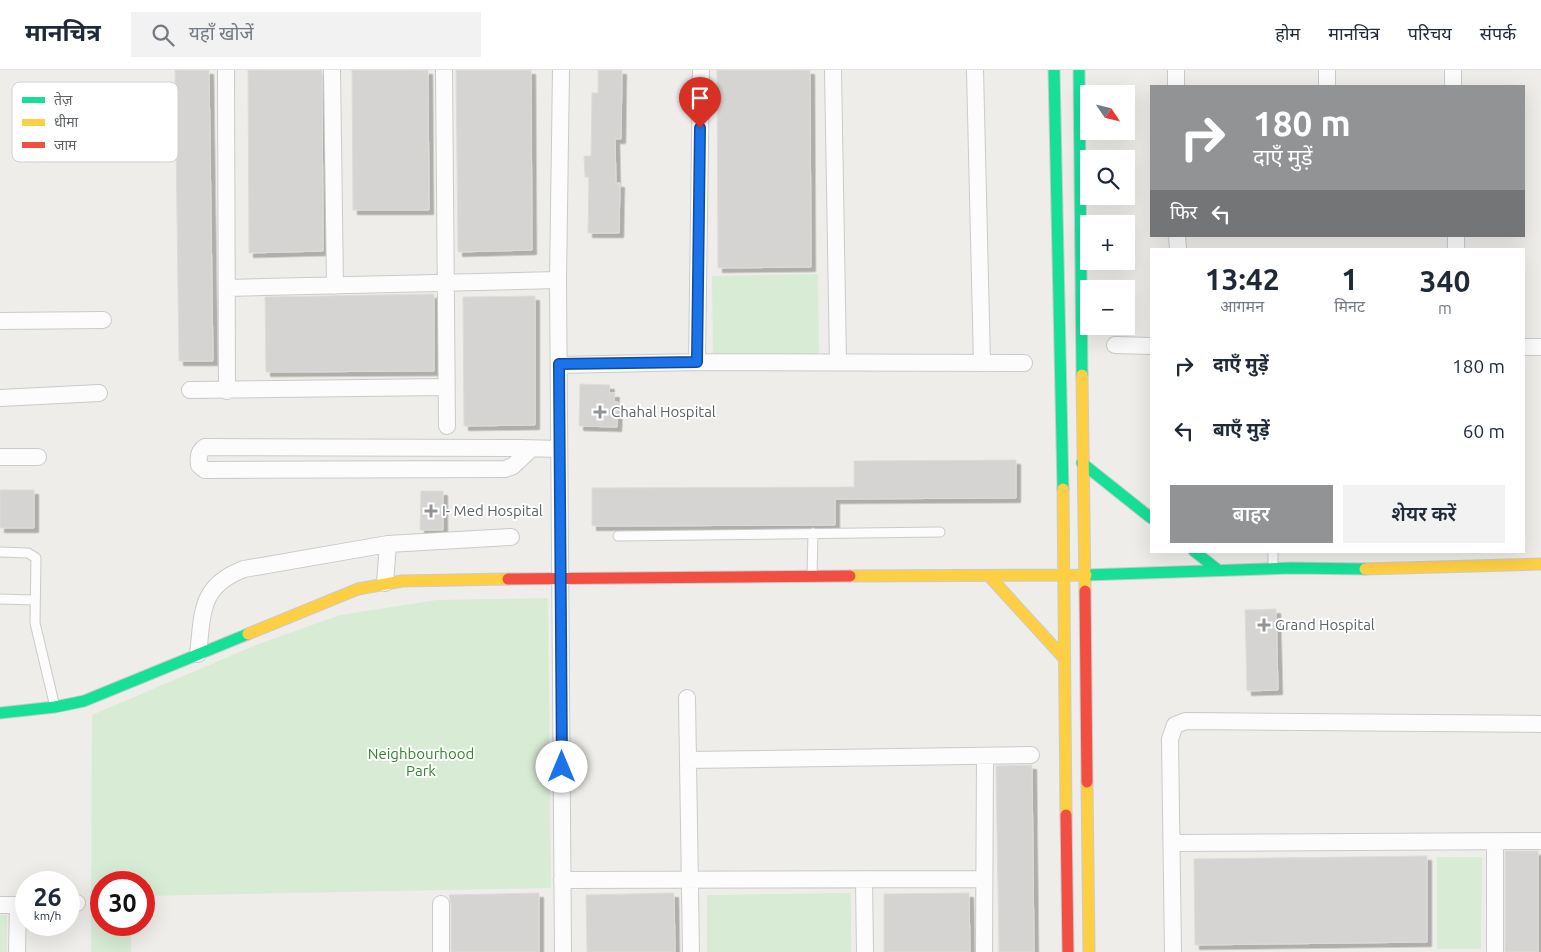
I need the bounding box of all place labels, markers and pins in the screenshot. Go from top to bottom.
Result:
pin [679,77,721,128]
place label: Chahal Hospital [611,403,716,420]
marker: Chahal Hospital [593,405,607,419]
place label: I- Med Hospital [442,502,543,519]
marker: I- Med Hospital [424,504,438,518]
place label: Grand Hospital [1275,616,1375,633]
marker: Grand Hospital [1257,618,1271,632]

